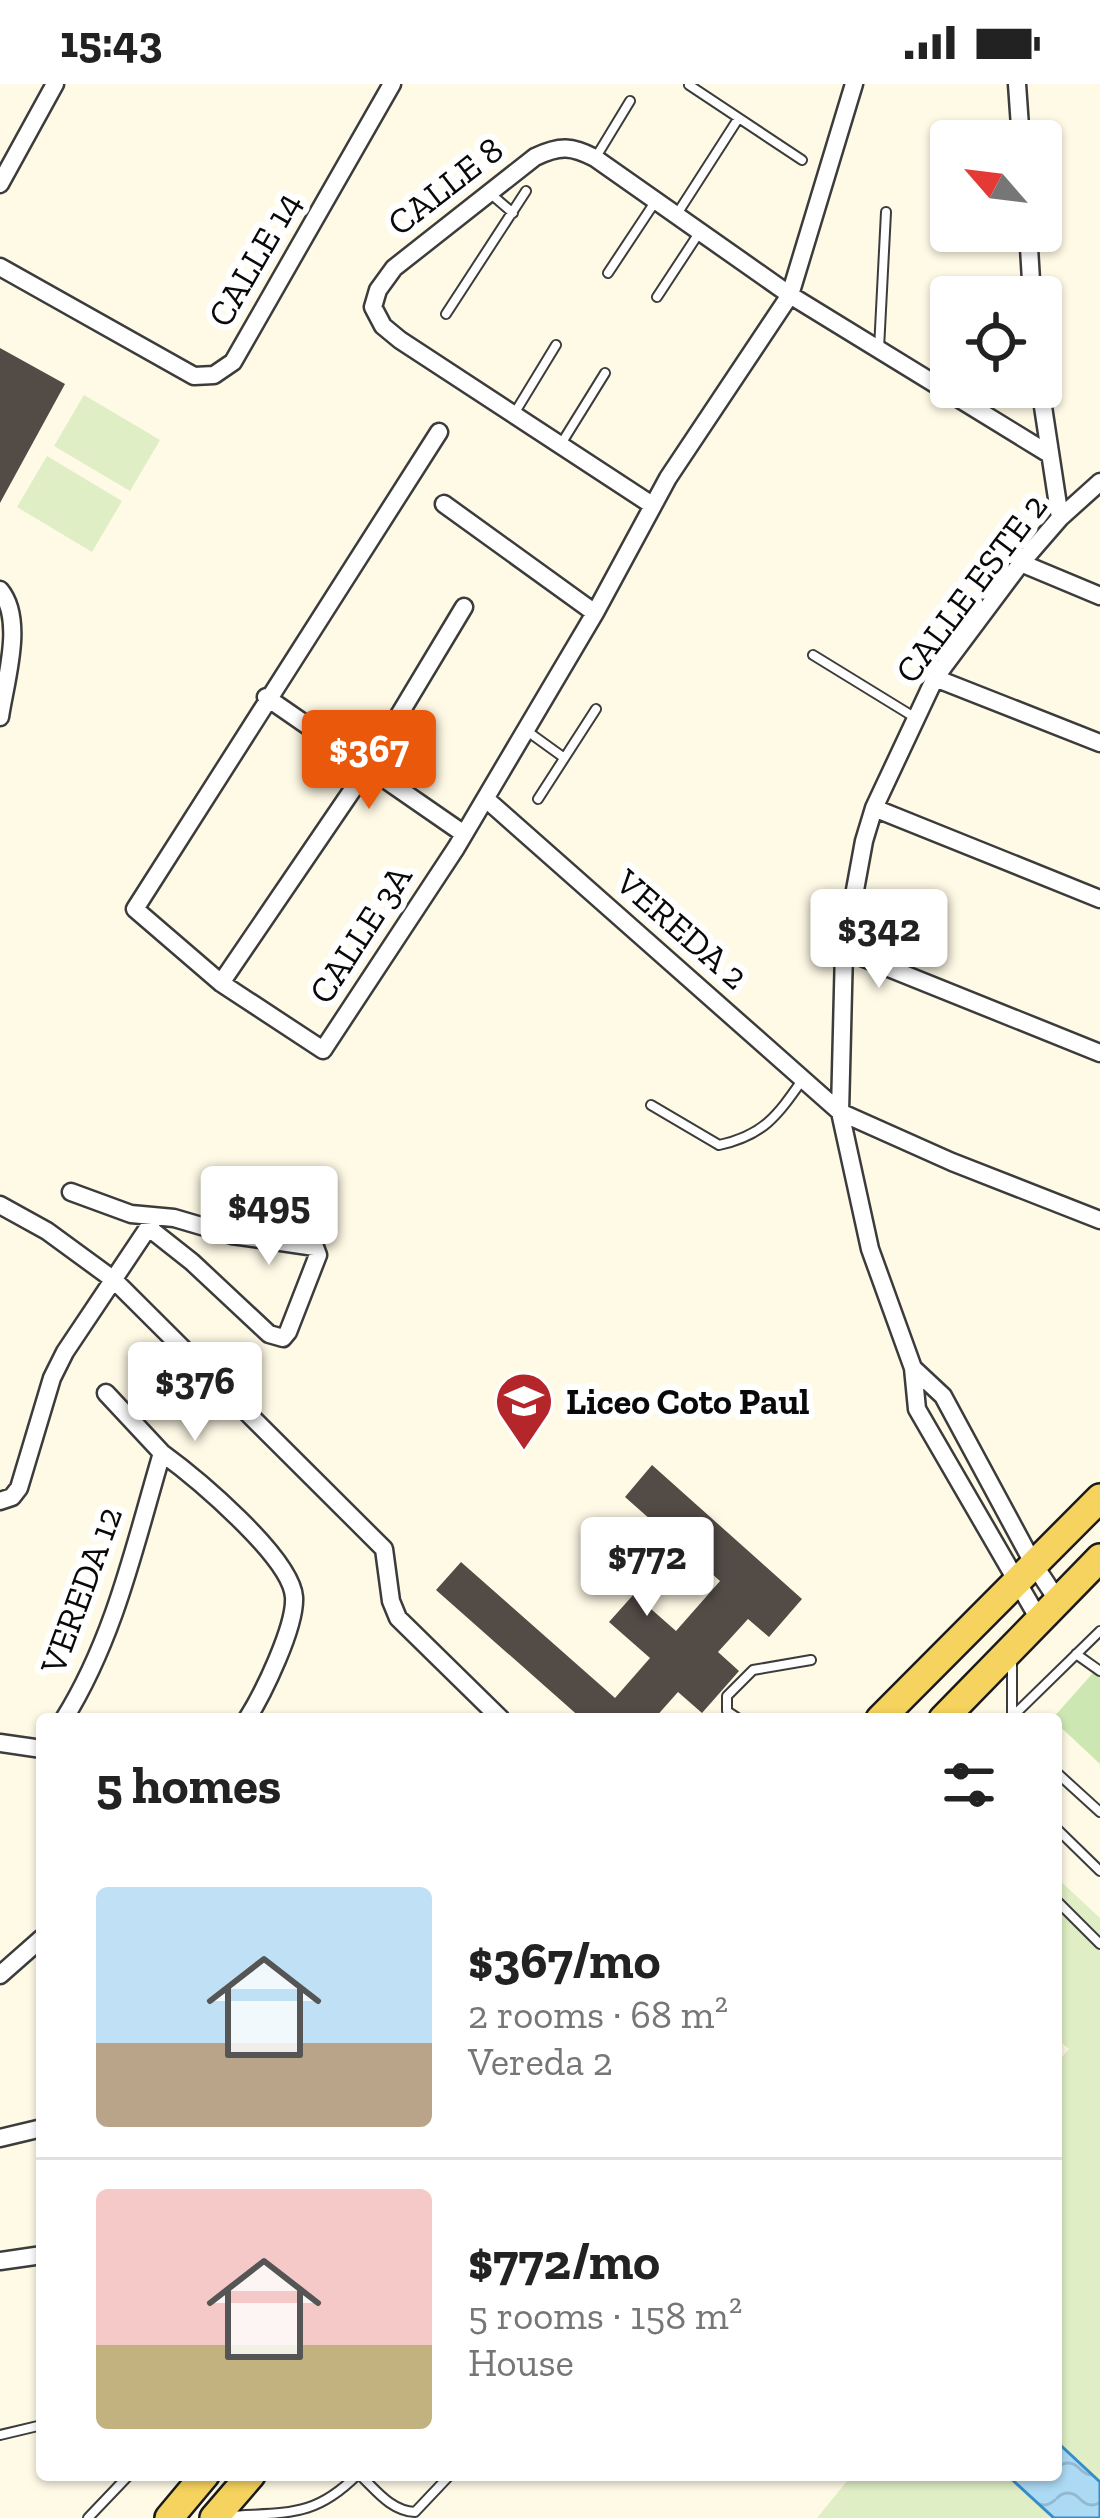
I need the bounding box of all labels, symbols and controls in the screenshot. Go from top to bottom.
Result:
text: 15:43 [60,15,162,69]
north arrow [930,120,1062,252]
map controls [930,120,1062,408]
street label: CALLE 8 [379,128,511,244]
street label: CALLE 14 [198,184,310,334]
button: locate [930,276,1062,408]
street label: CALLE ESTE 2 [886,485,1056,691]
pin: $367 [298,710,440,812]
text: $367 [329,725,409,772]
street label: CALLE 3A [299,856,421,1011]
street label: VEREDA 2 [606,859,757,998]
pin: $342 [808,889,950,991]
text: $342 [837,904,921,951]
pin: $495 [198,1166,340,1268]
text: $495 [228,1181,310,1228]
pin: $376 [124,1342,266,1444]
text: $376 [155,1357,235,1404]
school or university icon: Liceo Coto Paul [493,1370,555,1452]
place label: Liceo Coto Paul [566,1380,810,1423]
street label: VEREDA 12 [31,1500,131,1680]
pin: $772 [576,1517,718,1619]
text: $772 [608,1532,686,1579]
icon: filters [936,1752,1002,1818]
text: 5 homes [96,1755,281,1816]
text: $367/mo [468,1930,660,1991]
icon: home [192,1935,336,2079]
text: 2 rooms · 68 m² [468,1991,728,2038]
text: Vereda 2 [468,2038,613,2085]
text: $772/mo [468,2231,660,2292]
icon: home [192,2237,336,2381]
text: 5 rooms · 158 m² [468,2292,742,2339]
text: House [468,2339,574,2386]

